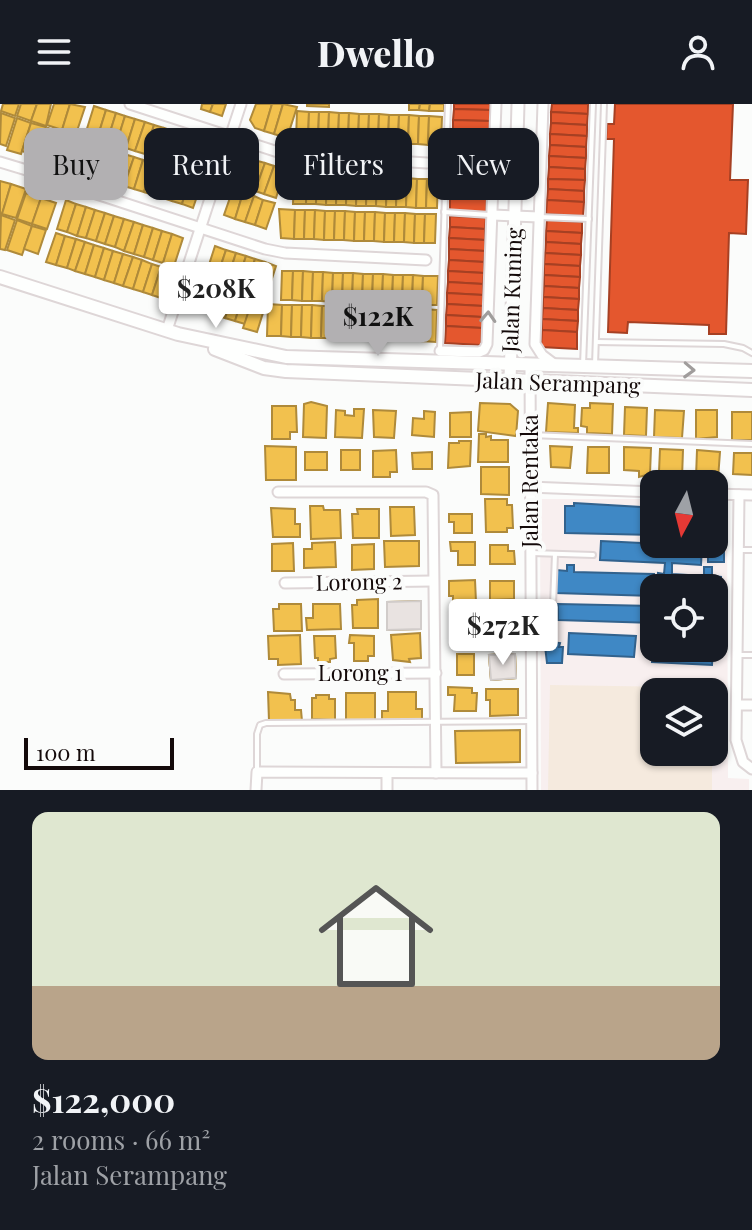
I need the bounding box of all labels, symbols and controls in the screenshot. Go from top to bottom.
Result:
text: Dwello [317,28,435,76]
icon: menu [32,30,76,74]
icon: person [676,30,720,74]
chip: Buy [24,128,128,200]
chip: Rent [144,128,259,200]
chip: Filters [275,128,412,200]
chip: New [428,128,539,200]
street label: Jalan Kuning [494,227,528,354]
pin: $208K [160,262,272,330]
text: $208K [177,270,255,305]
pin: $122K [322,290,434,358]
text: $122K [343,298,413,333]
one-way arrow [479,310,496,323]
one-way arrow [683,361,696,378]
street label: Jalan Serampang [474,364,641,400]
street label: Jalan Rentaka [514,414,544,549]
north arrow [640,470,728,558]
map controls [640,470,728,766]
street label: Lorong 2 [315,565,403,597]
button: locate [640,574,728,662]
pin: $272K [447,599,559,667]
text: $272K [467,607,539,642]
street label: Lorong 1 [318,657,402,687]
button: layers [640,678,728,766]
scale bar [24,734,174,770]
text: 100 m [36,737,96,767]
icon: home [304,864,448,1008]
text: $122,000 [32,1076,175,1122]
text: 2 rooms · 66 m² [32,1122,210,1157]
text: Jalan Serampang [32,1157,227,1192]

